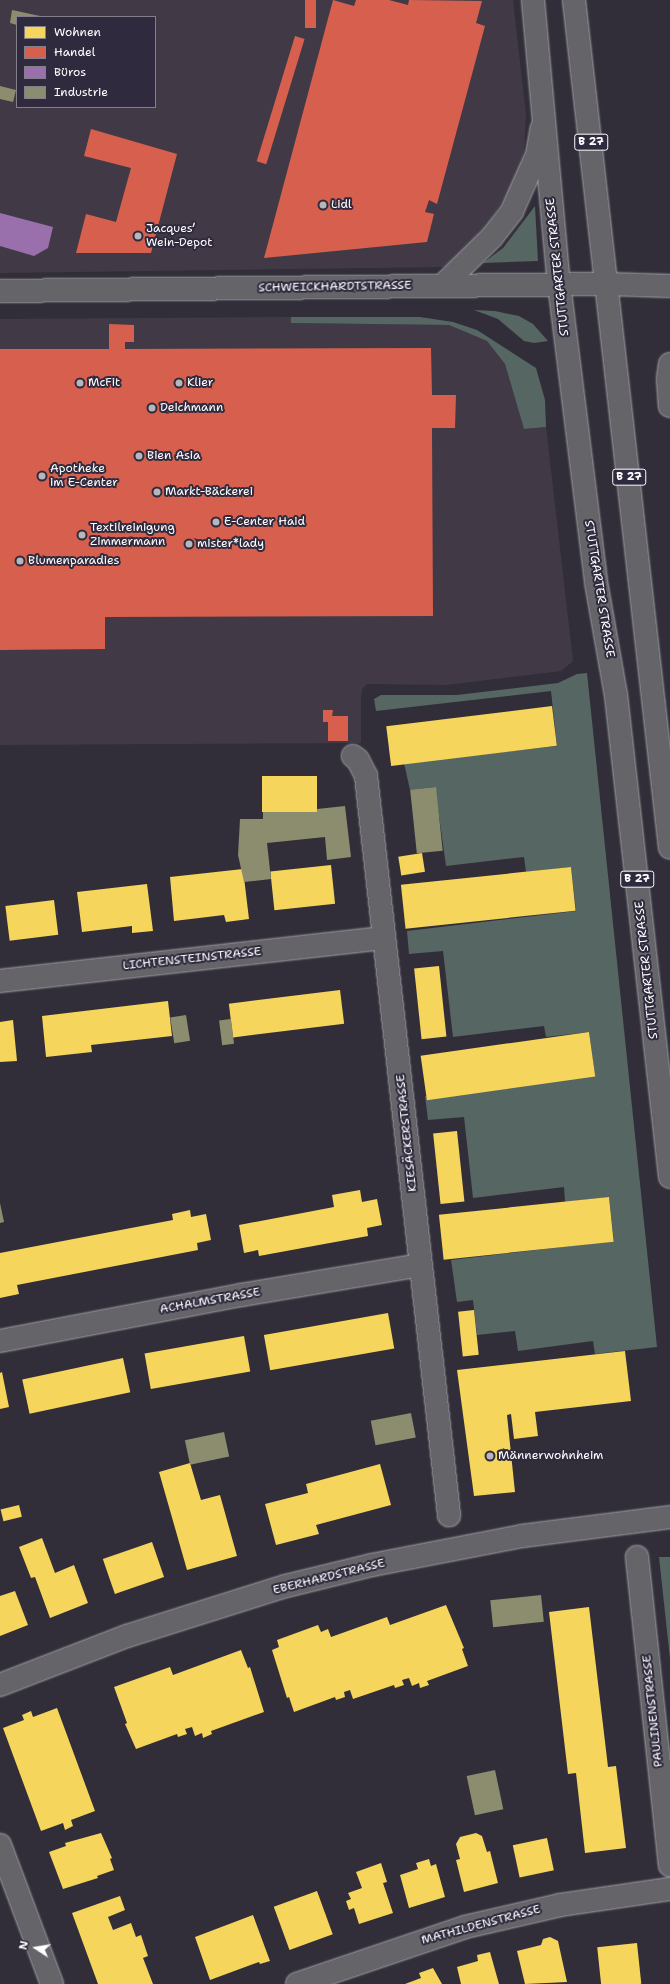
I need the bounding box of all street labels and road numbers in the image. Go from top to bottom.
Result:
road number: B 27 [574,133,608,151]
street label: STUTTGARTER STRASSE [544,197,572,337]
street label: SCHWEICKHARDTSTRASSE [258,278,412,296]
road number: B 27 [612,468,646,486]
street label: STUTTGARTER STRASSE [581,519,617,659]
road number: B 27 [620,870,654,888]
street label: STUTTGARTER STRASSE [633,900,661,1040]
street label: LICHTENSTEINSTRASSE [122,945,262,973]
street label: KIESÄCKERSTRASSE [394,1074,420,1192]
street label: ACHALMSTRASSE [159,1285,261,1317]
street label: EBERHARDSTRASSE [271,1556,387,1598]
street label: PAULINENSTRASSE [640,1654,666,1768]
street label: MATHILDENSTRASSE [420,1902,542,1948]

